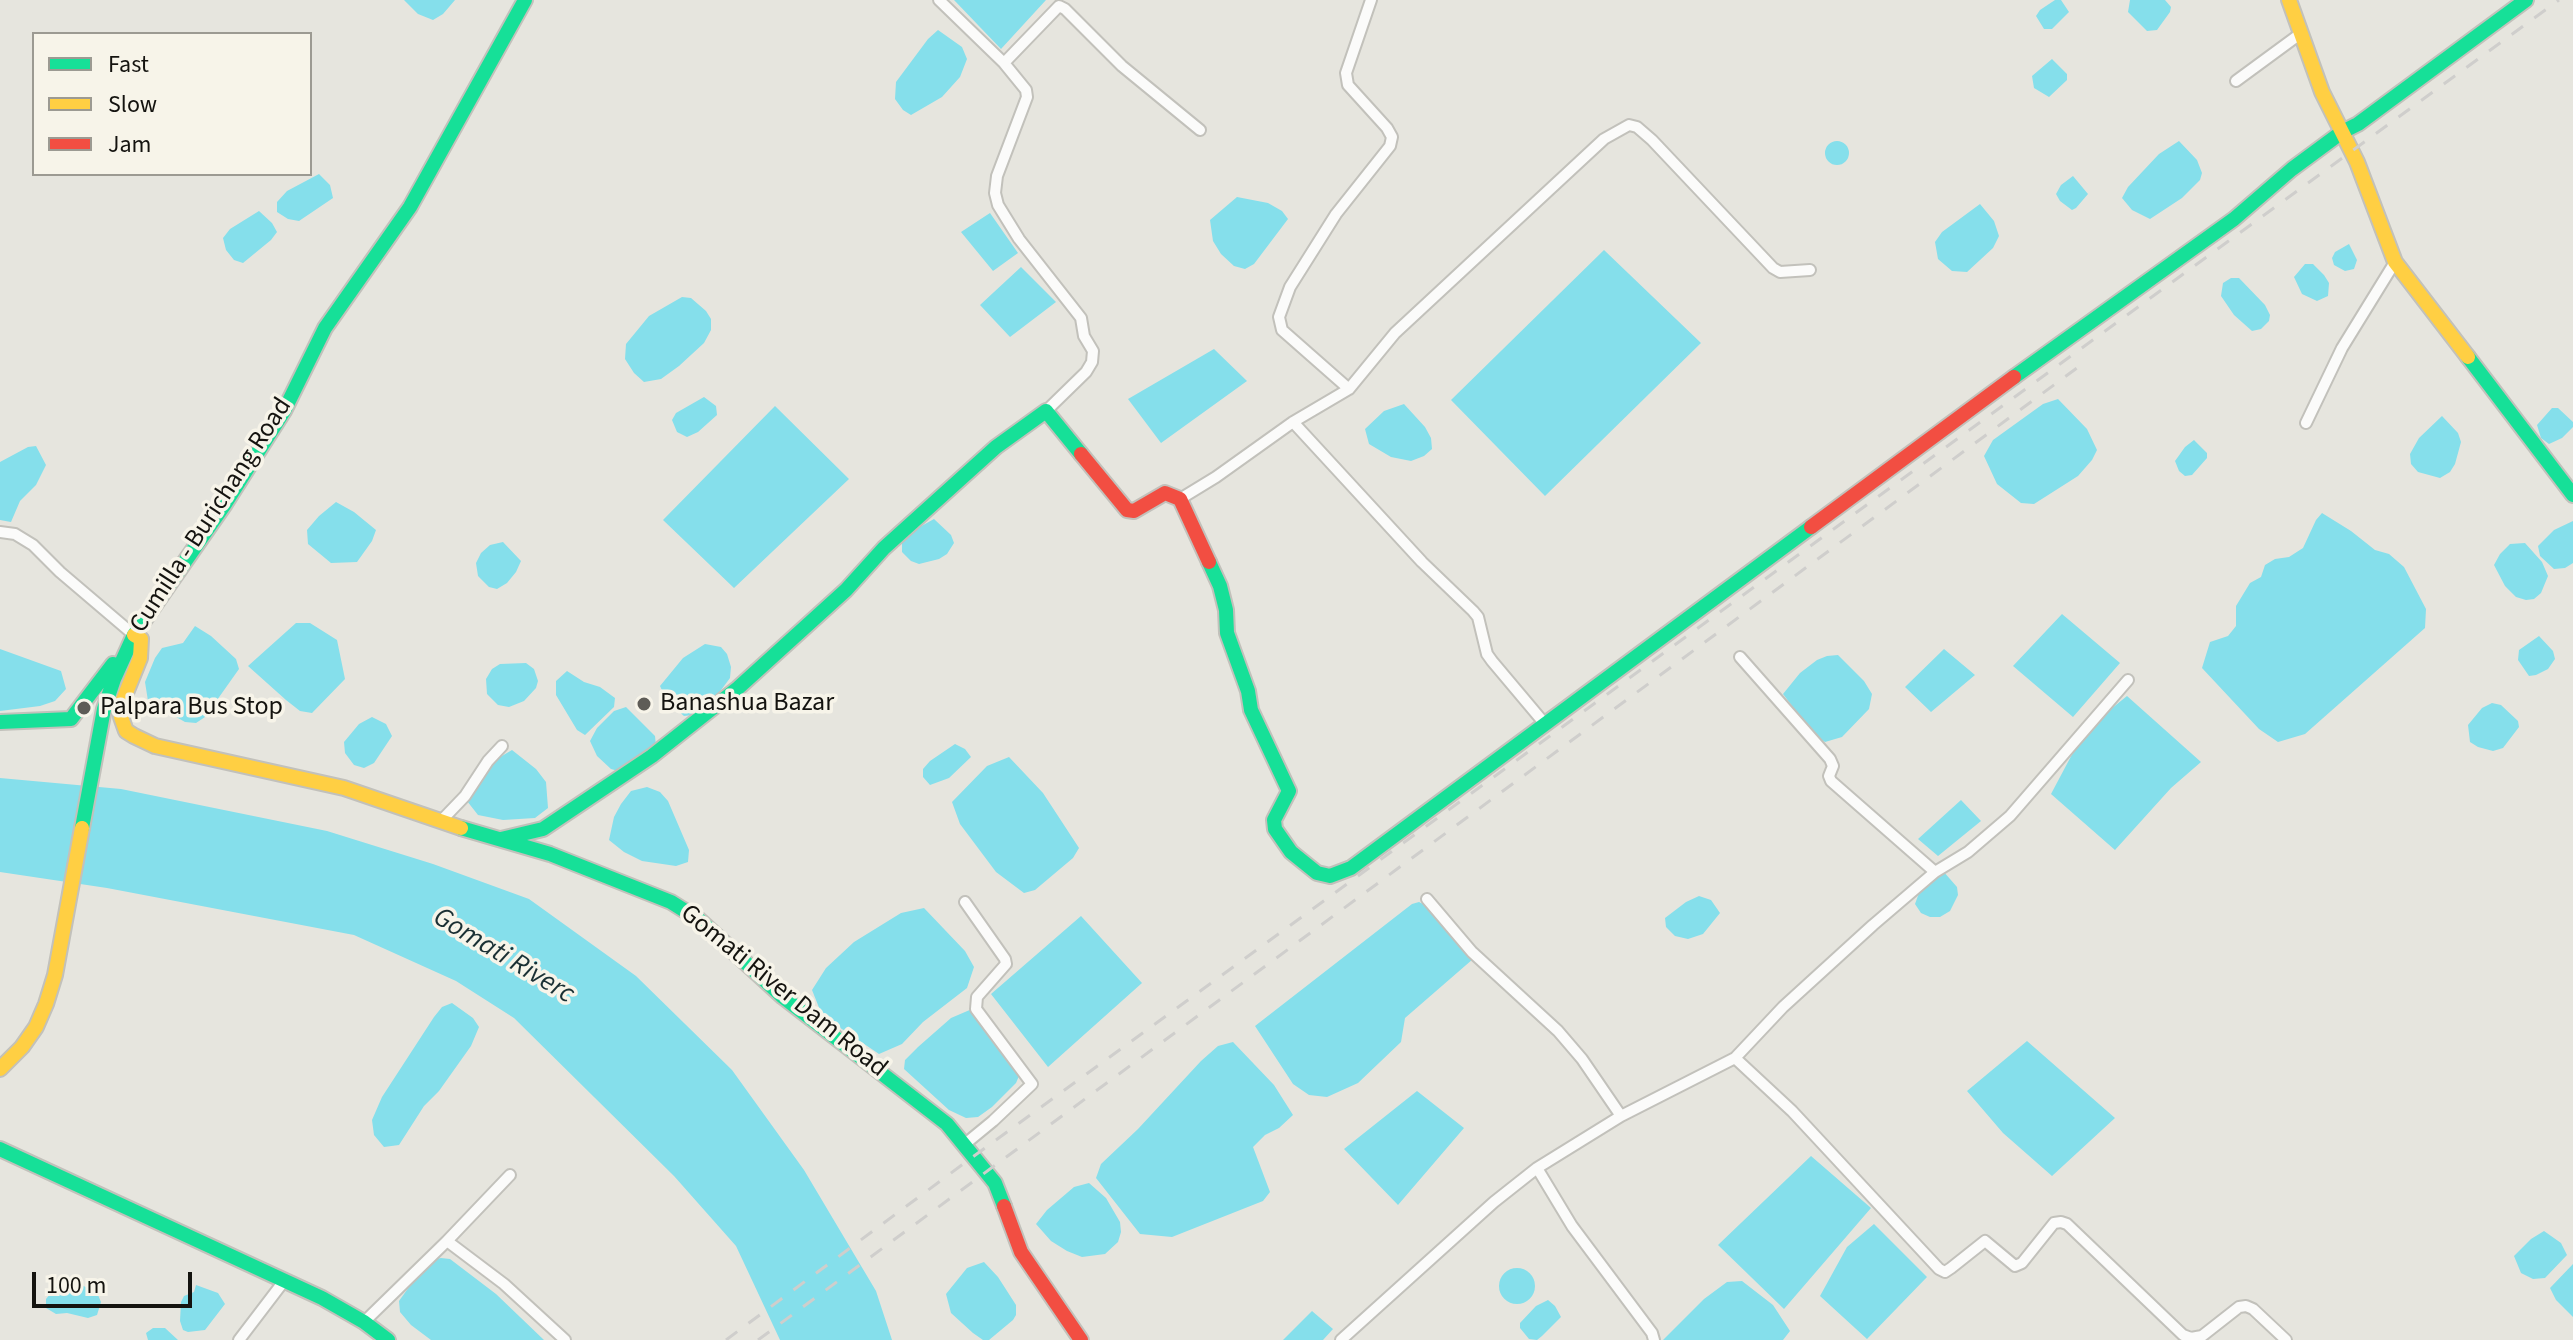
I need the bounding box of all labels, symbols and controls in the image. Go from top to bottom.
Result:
legend [32,32,312,176]
text: Fast [108,47,149,82]
text: Slow [108,87,157,122]
text: Jam [108,127,152,162]
street label: Cumilla - Burichang Road [124,393,300,639]
place label: Banashua Bazar [660,688,834,720]
place label: Palpara Bus Stop [100,692,283,724]
marker: Banashua Bazar [635,695,653,713]
marker: Palpara Bus Stop [75,699,93,717]
street label: Gomati River Dam Road [673,899,893,1085]
water label: Gomati Riverc [426,902,580,1012]
scale bar [36,1256,196,1306]
text: 100 m [46,1268,106,1303]

